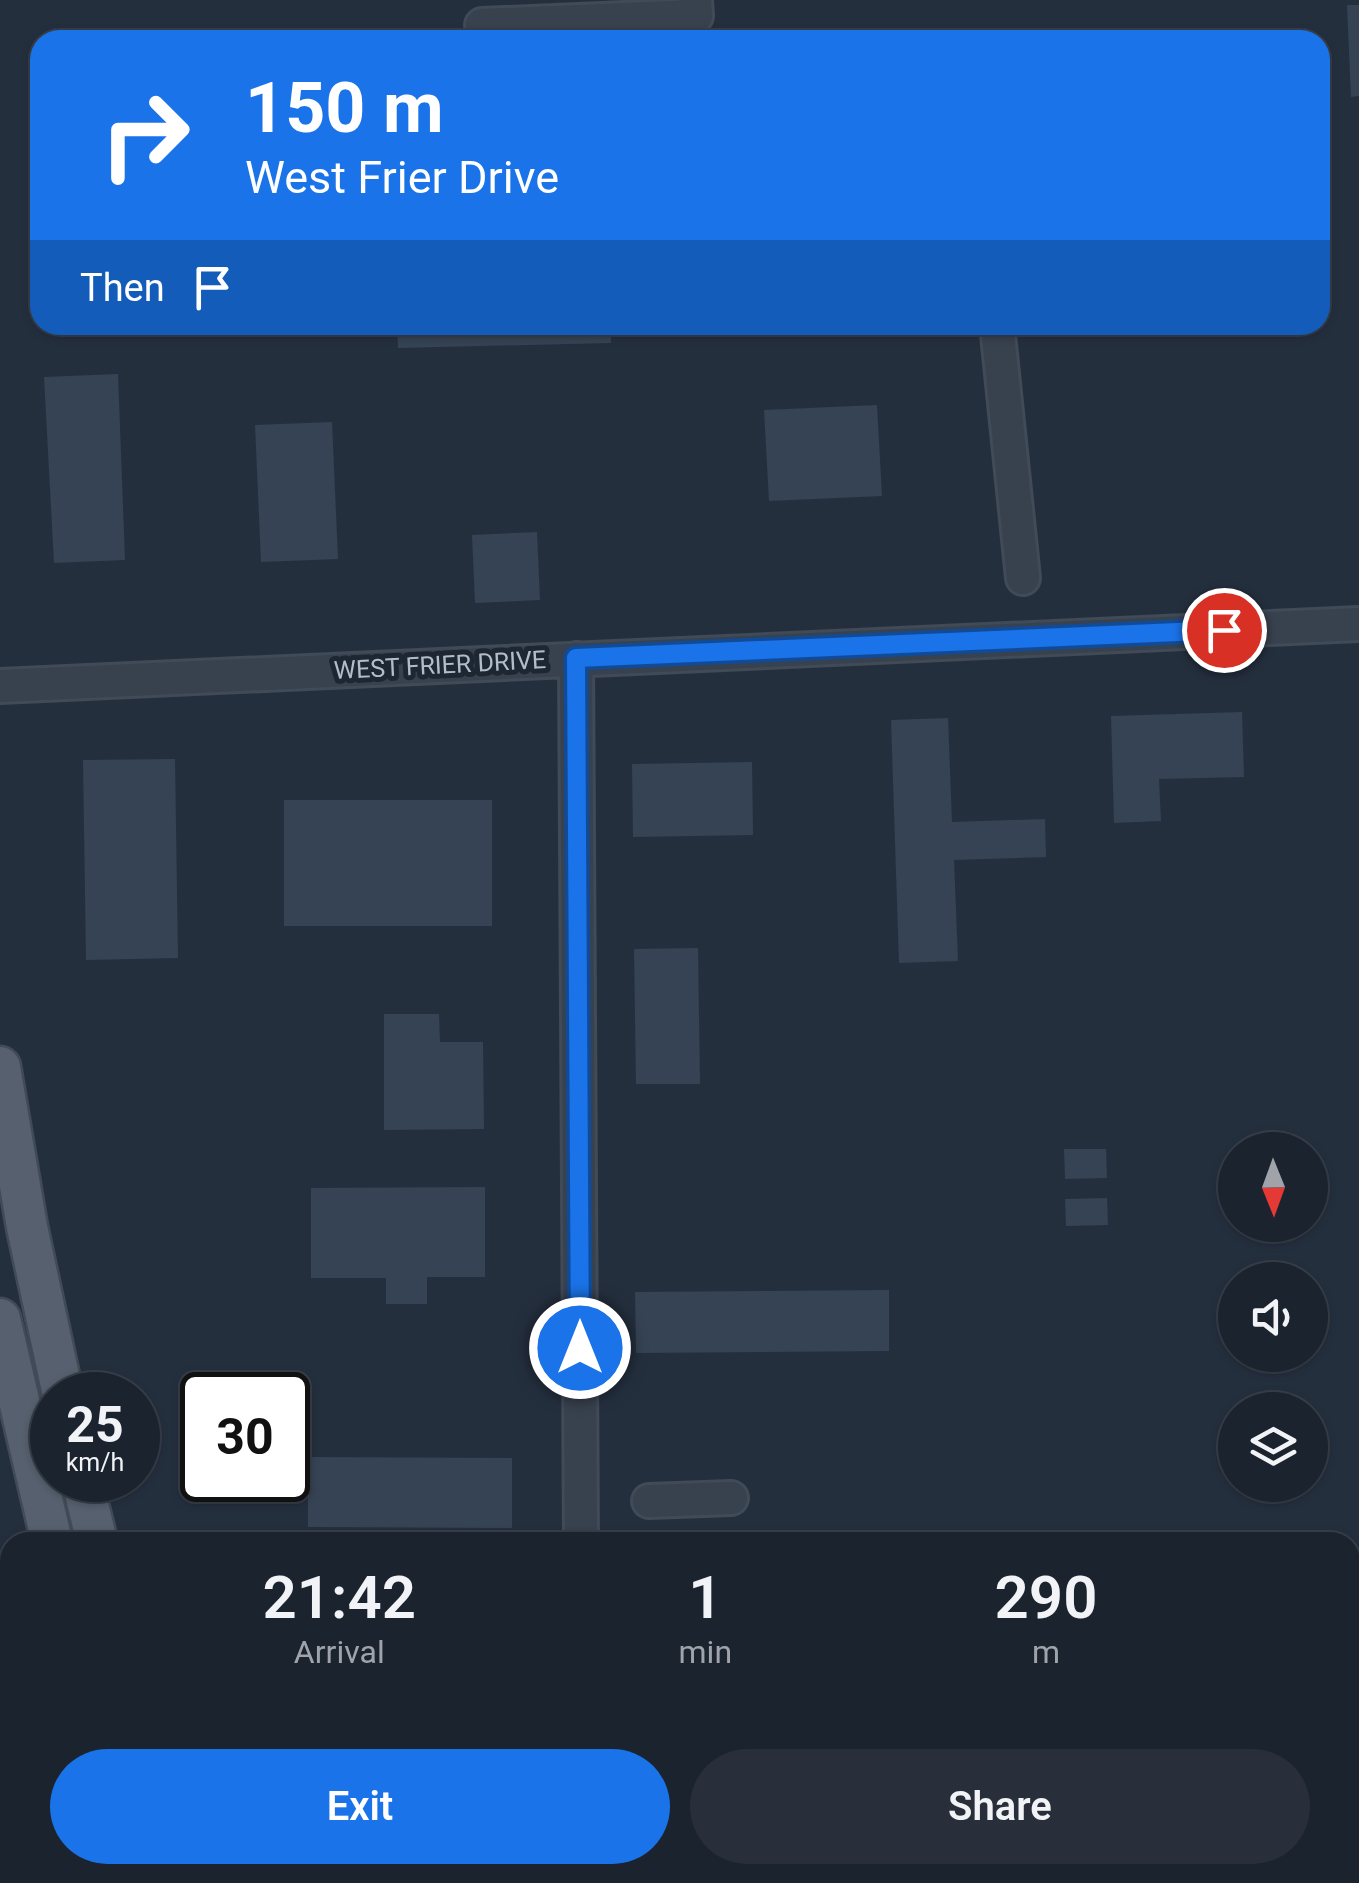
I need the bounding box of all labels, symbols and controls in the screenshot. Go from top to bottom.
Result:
text: 150 m [245,67,444,149]
icon: right [80,70,210,200]
text: West Frier Drive [245,151,559,204]
icon: arrive [185,260,240,315]
text: Then [80,266,165,310]
pin [1182,588,1267,673]
icon: arrive [1197,603,1252,658]
street label: WEST FRIER DRIVE [333,645,547,685]
north arrow [1218,1132,1328,1242]
map controls [1218,1132,1328,1502]
button: sound [1218,1262,1328,1372]
position arrow [528,1296,632,1400]
speed limit sign: 30 [180,1372,310,1502]
button: layers [1218,1392,1328,1502]
text: 25 [66,1396,124,1454]
text: km/h [66,1448,124,1477]
text: 21:42 [263,1562,416,1633]
text: 1 [688,1562,722,1633]
text: 290 [995,1562,1097,1633]
text: Arrival [294,1633,385,1671]
text: min [679,1633,732,1671]
text: m [1032,1633,1060,1671]
button: Exit [50,1749,670,1864]
button: Share [690,1749,1310,1864]

